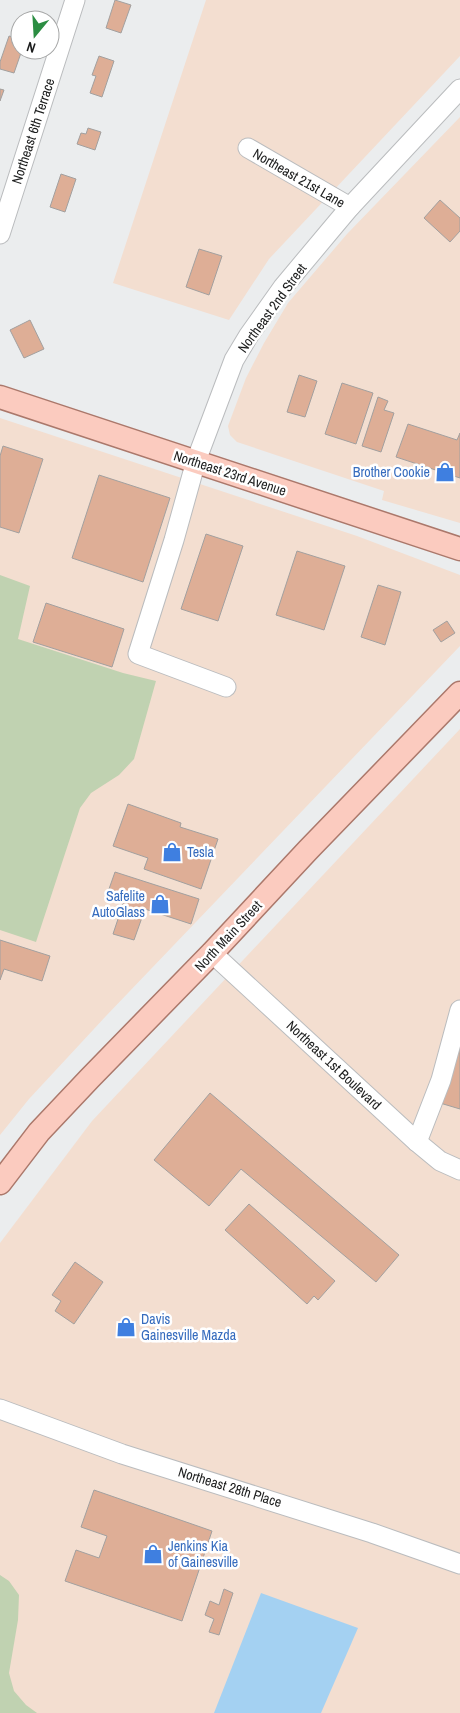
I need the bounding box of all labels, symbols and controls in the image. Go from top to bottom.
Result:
north arrow [10,10,60,60]
text: N [24,38,38,57]
street label: Northeast 6th Terrace [7,76,59,186]
street label: Northeast 21st Lane [250,144,348,212]
street label: Northeast 2nd Street [234,260,310,356]
street label: Northeast 23rd Avenue [171,446,289,500]
shop icon: Brother Cookie [434,461,456,483]
place label: Brother Cookie [353,463,430,481]
shop icon: Tesla [161,841,183,863]
place label: Tesla [187,843,214,861]
place label: Safelite AutoGlass [91,887,145,921]
shop icon: Safelite AutoGlass [149,893,171,915]
street label: North Main Street [191,897,265,975]
street label: Northeast 1st Boulevard [283,1016,385,1114]
place label: Davis Gainesville Mazda [141,1310,237,1344]
shop icon: Davis Gainesville Mazda [115,1316,137,1338]
street label: Northeast 28th Place [176,1463,284,1511]
place label: Jenkins Kia of Gainesville [168,1537,238,1571]
shop icon: Jenkins Kia of Gainesville [142,1543,164,1565]

